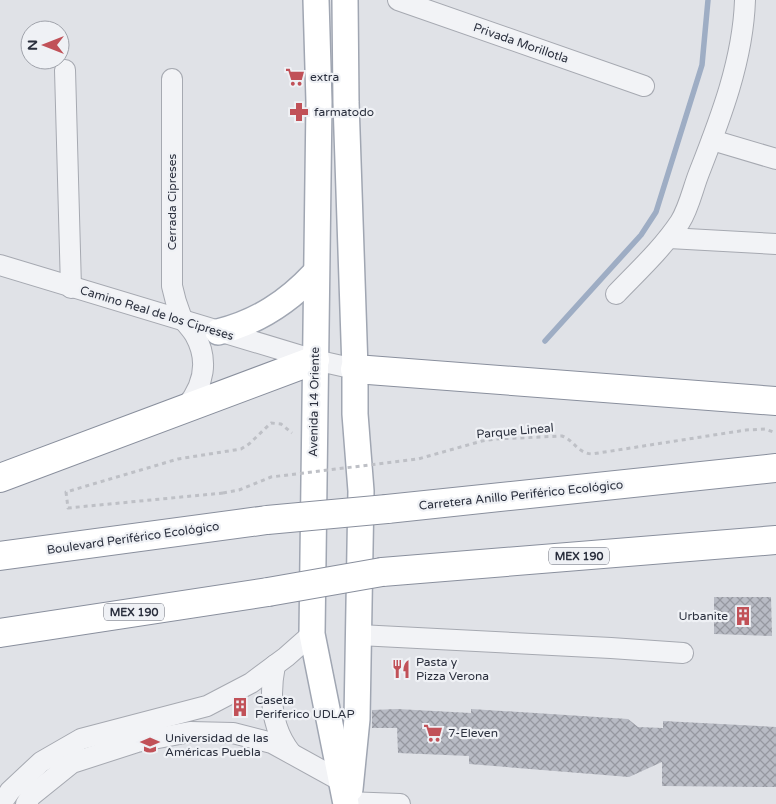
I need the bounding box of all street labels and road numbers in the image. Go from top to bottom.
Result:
street label: Privada Morillotla [472,20,570,66]
street label: Cerrada Cipreses [165,153,179,250]
street label: Camino Real de los Cipreses [78,283,236,343]
street label: Avenida 14 Oriente [306,347,322,457]
street label: Parque Lineal [476,421,554,441]
street label: Carretera Anillo Periférico Ecológico [418,477,624,513]
street label: Boulevard Periférico Ecológico [46,519,220,557]
road number: MEX 190 [549,548,609,564]
road number: MEX 190 [104,604,164,620]

